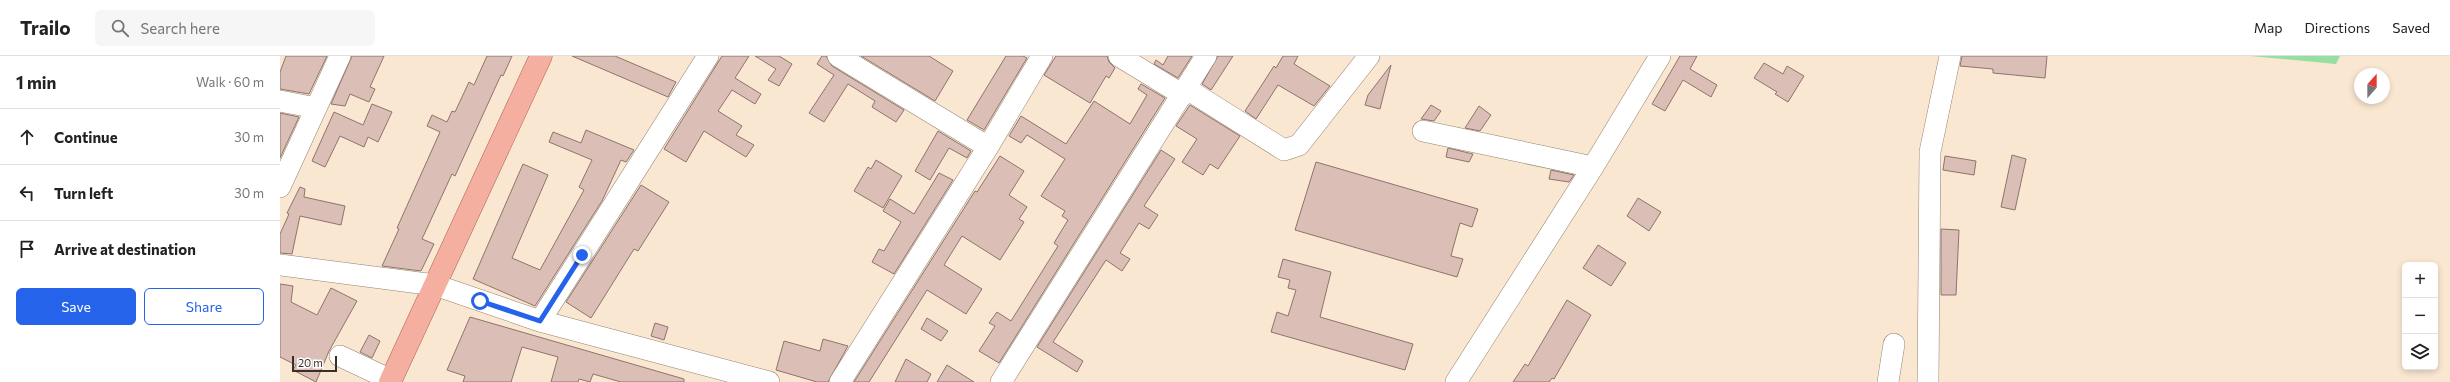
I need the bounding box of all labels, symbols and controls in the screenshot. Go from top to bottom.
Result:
search box [95,10,375,46]
text: Trailo [20,16,71,39]
icon: search [109,17,131,39]
text: Search here [141,19,220,37]
text: Map [2254,19,2283,36]
text: Directions [2305,19,2370,36]
text: Saved [2392,19,2430,36]
north arrow [2354,68,2390,104]
text: 1 min [16,72,56,93]
text: Walk · 60 m [196,74,264,90]
icon: ahead [16,126,38,148]
text: Continue [54,128,118,146]
text: 30 m [234,129,264,145]
icon: left [16,182,38,204]
text: Turn left [54,184,113,202]
text: 30 m [234,185,264,201]
icon: arrive [16,238,38,260]
text: Arrive at destination [54,240,196,258]
route end [573,246,591,264]
map controls [2402,262,2438,370]
button: + [2402,262,2438,298]
button: Save [16,288,136,325]
button: Share [144,288,264,325]
route start [471,292,489,310]
button: − [2402,298,2438,334]
button: layers [2402,334,2438,370]
scale bar [292,354,337,373]
text: 20 m [298,356,323,369]

